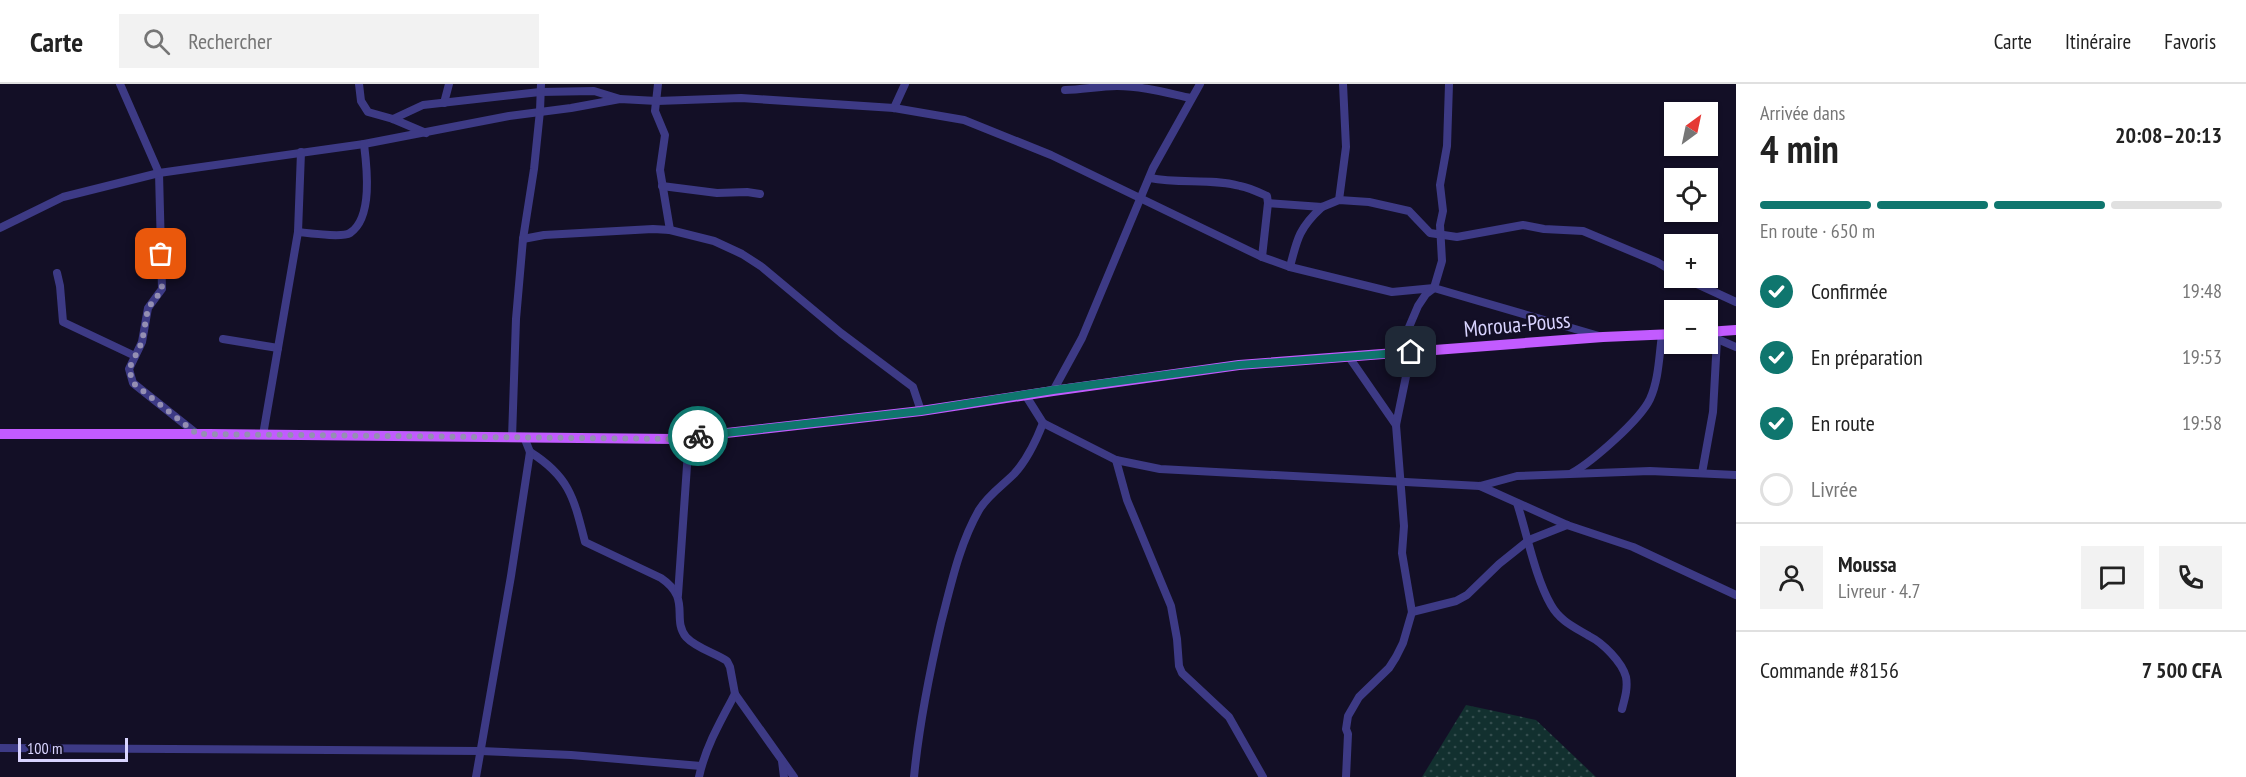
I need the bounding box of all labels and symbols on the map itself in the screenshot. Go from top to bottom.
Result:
north arrow [1664,102,1718,156]
pin [135,228,186,279]
street label: Moroua-Pouss [1462,305,1572,343]
pin [1385,326,1436,377]
courier [668,406,728,466]
scale bar [18,735,128,762]

